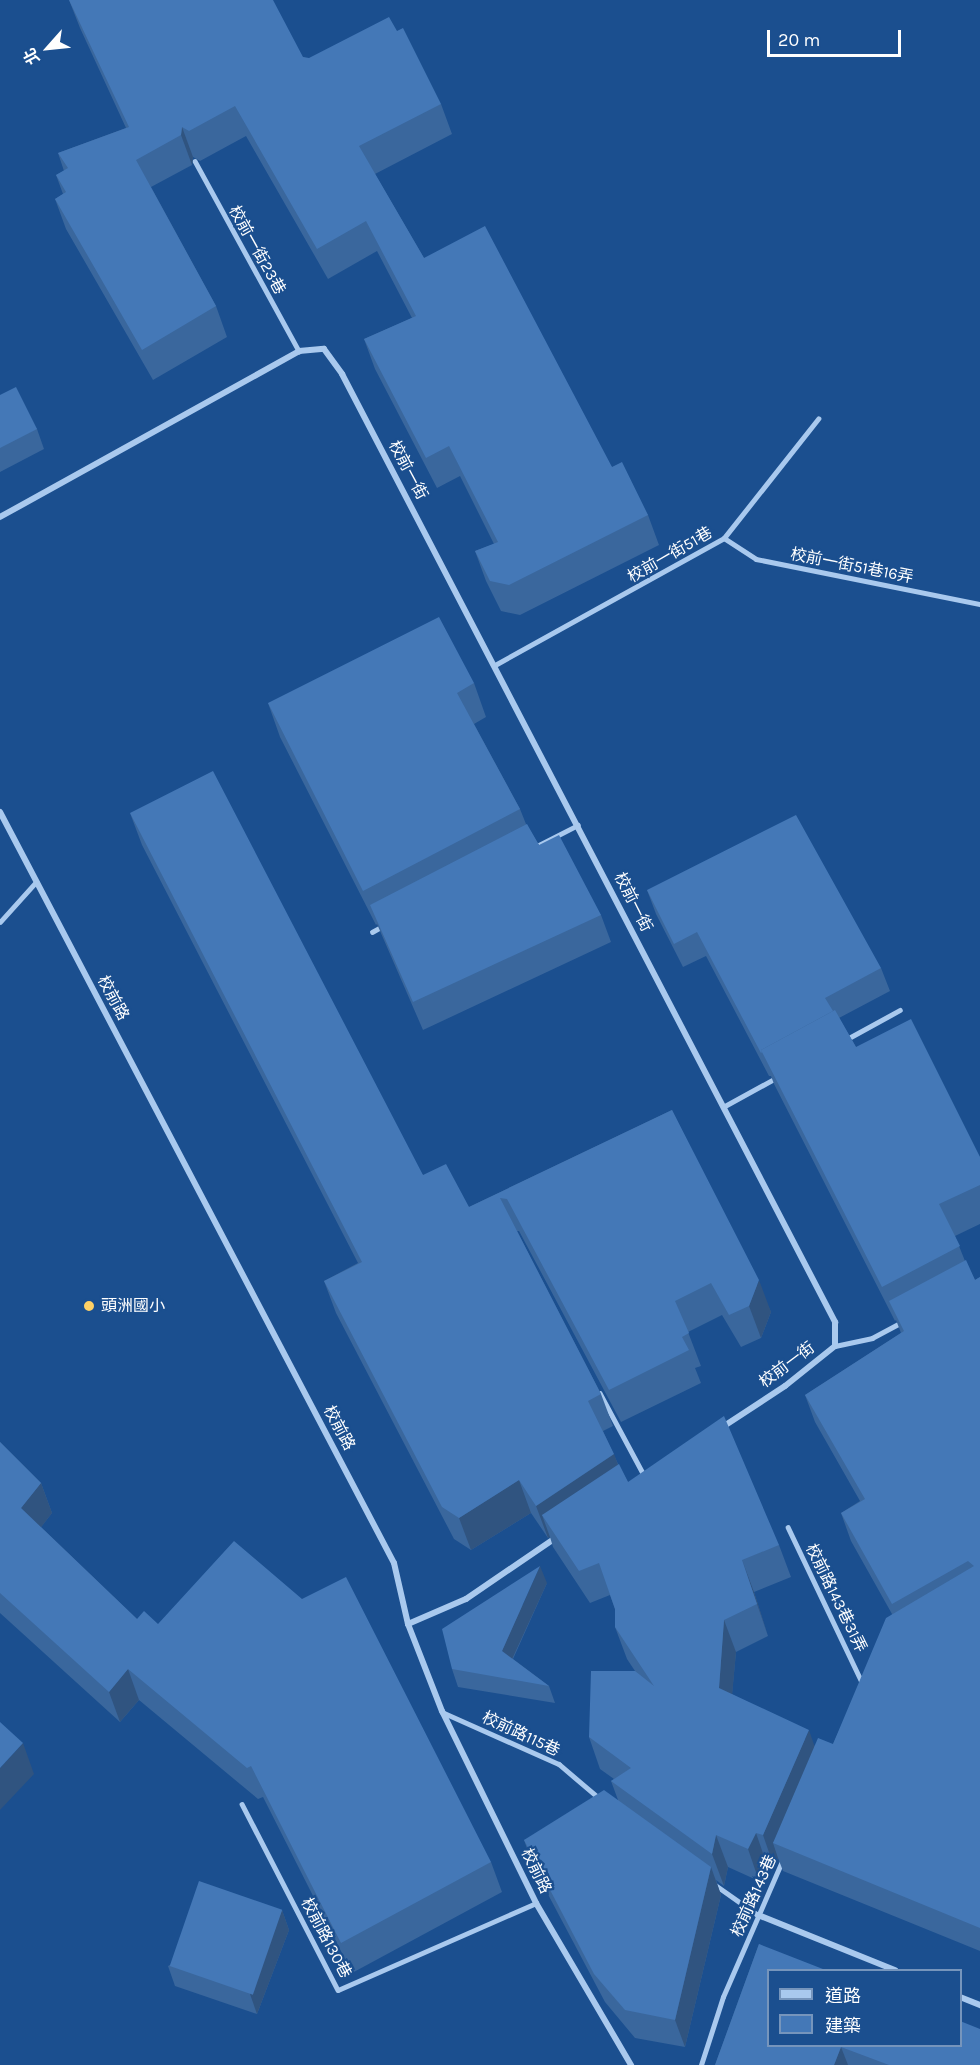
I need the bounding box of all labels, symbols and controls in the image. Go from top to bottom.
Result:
north arrow [18,18,78,78]
scale bar [770,18,904,56]
text: 20 m [778,29,820,51]
text: 北 [19,45,44,68]
street label: 校前一街23巷 [225,202,289,298]
street label: 校前一街 [385,437,431,503]
street label: 校前一街51巷 [624,523,716,587]
street label: 校前一街51巷16弄 [789,545,915,587]
street label: 校前一街 [610,869,656,935]
street label: 校前路 [93,972,133,1024]
place label: 頭洲國小 [101,1296,165,1316]
marker: 頭洲國小 [82,1299,96,1313]
street label: 校前一街 [756,1338,818,1392]
street label: 校前路 [319,1402,359,1454]
street label: 校前路143巷31弄 [801,1541,871,1655]
street label: 校前路115巷 [479,1708,563,1760]
street label: 校前路 [517,1845,555,1897]
street label: 校前路143巷 [727,1852,781,1940]
street label: 校前路130巷 [297,1895,355,1981]
legend [767,1969,962,2047]
text: 道路 [825,1985,861,2007]
text: 建築 [825,2015,861,2037]

